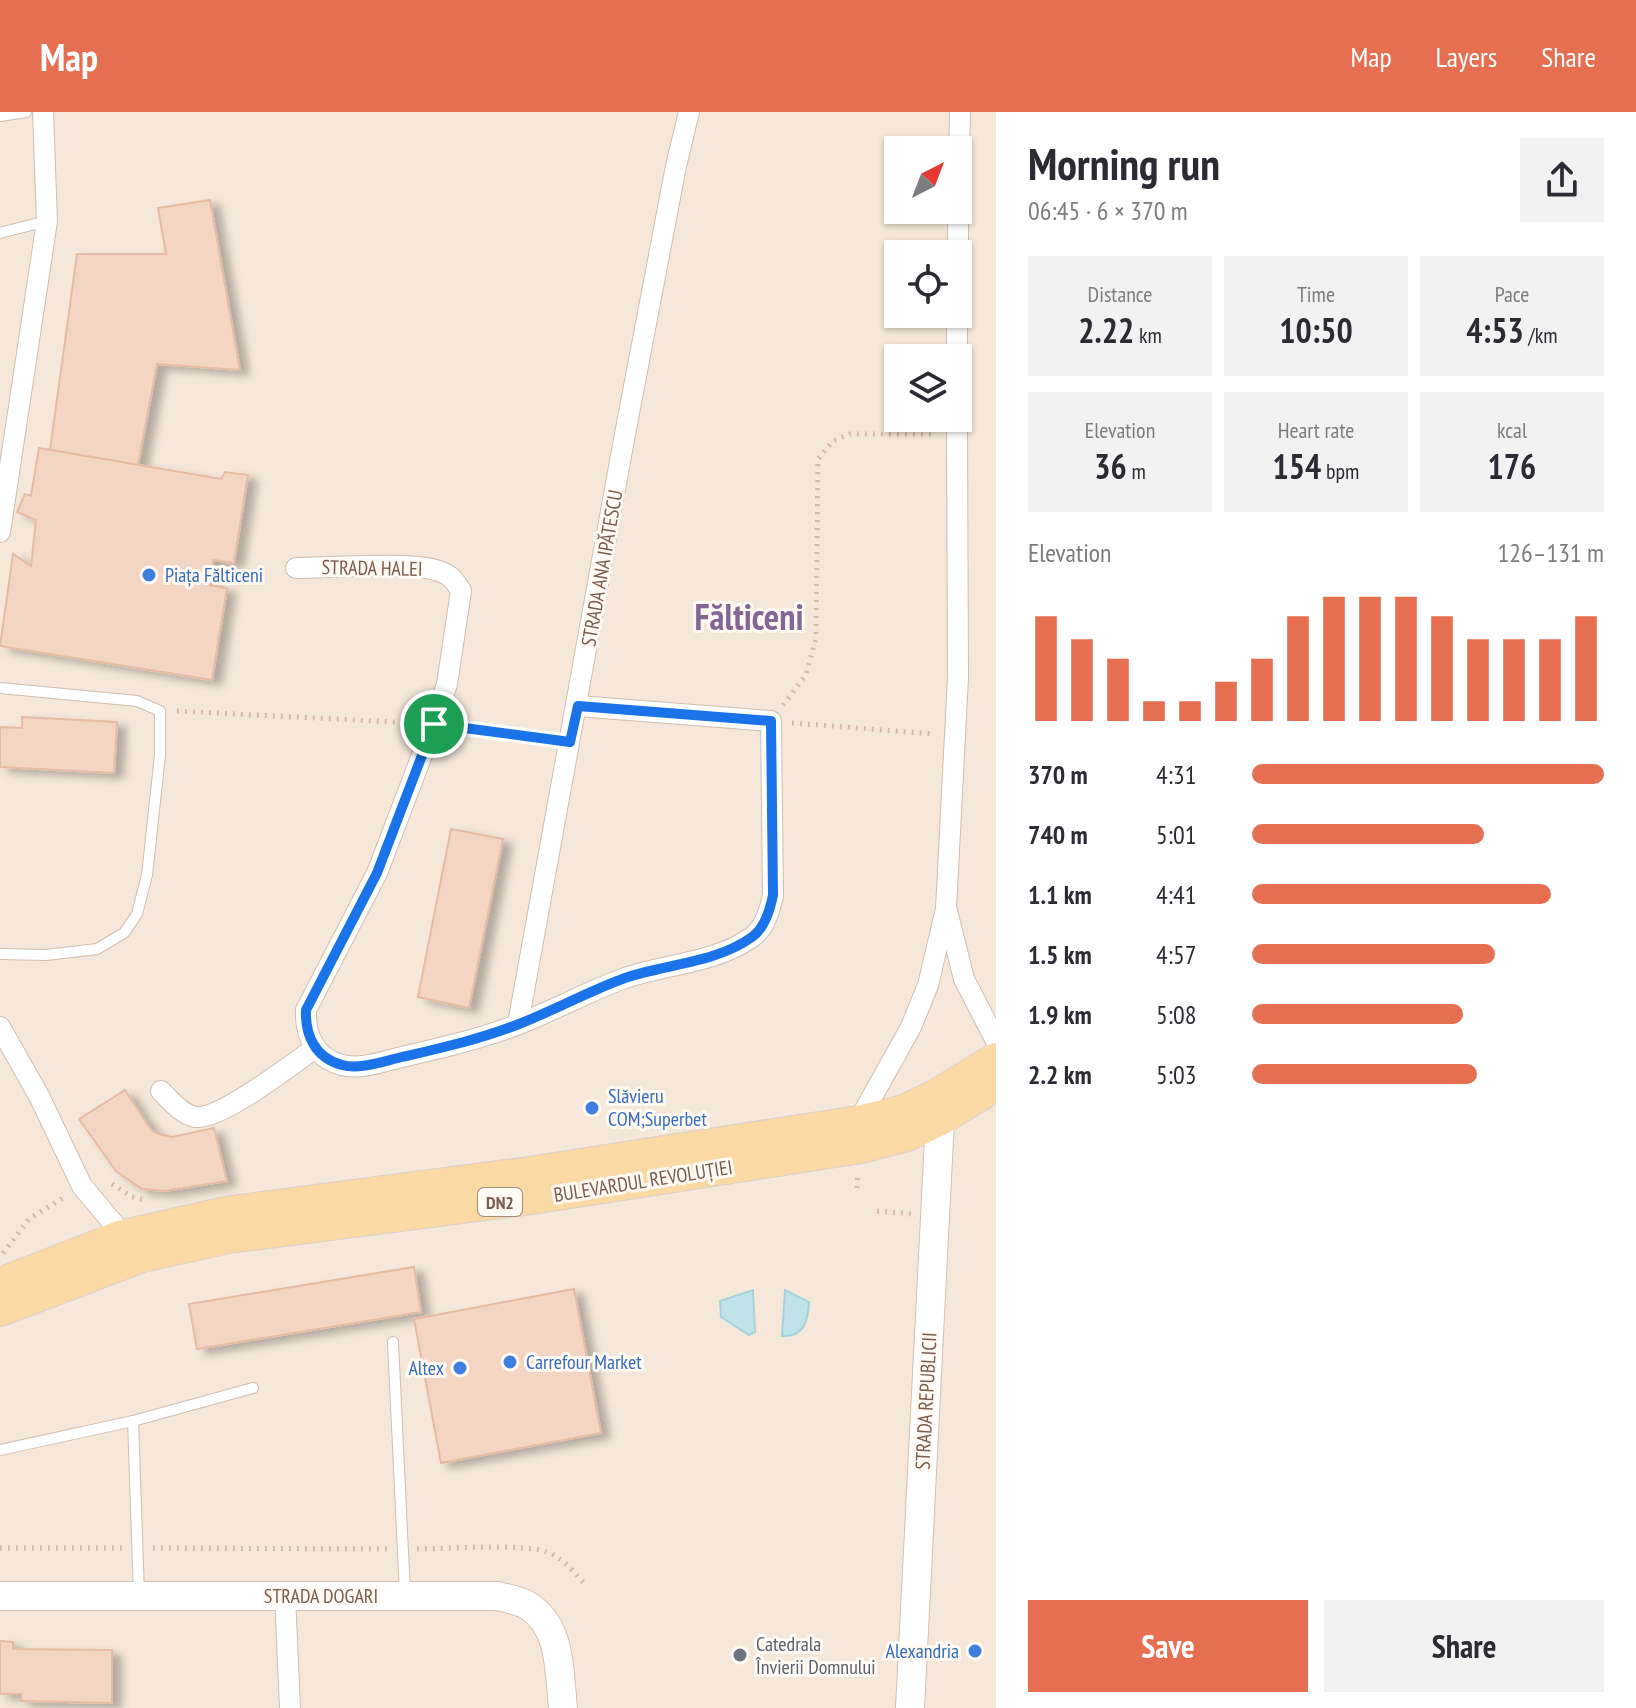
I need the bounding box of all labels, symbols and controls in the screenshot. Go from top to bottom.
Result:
text: Map [40,32,98,81]
text: Map [1350,38,1392,75]
text: Layers [1436,38,1497,75]
text: Share [1541,38,1596,75]
text: Morning run [1028,135,1220,192]
north arrow [884,136,972,224]
map controls [884,136,972,432]
button: share [1520,138,1604,222]
text: 06:45 · 6 × 370 m [1028,194,1188,227]
button: locate [884,240,972,328]
text: Distance [1088,280,1152,308]
text: Time [1297,280,1335,308]
text: Pace [1495,280,1529,308]
text: 2.22 [1078,308,1134,352]
text: 10:50 [1279,308,1353,352]
text: 4:53 [1466,308,1524,352]
text: km [1134,321,1162,349]
text: /km [1524,321,1558,349]
button: layers [884,344,972,432]
text: Elevation [1085,416,1155,444]
text: Heart rate [1278,416,1354,444]
text: kcal [1497,416,1527,444]
text: 36 [1094,444,1127,488]
text: 154 [1273,444,1321,488]
text: 176 [1488,444,1536,488]
text: m [1127,457,1146,485]
text: bpm [1321,457,1359,485]
street label: STRADA ANA IPĂTESCU [575,488,629,648]
text: Elevation [1028,536,1111,569]
text: 126–131 m [1498,536,1604,569]
street label: STRADA HALEI [321,554,423,582]
place label: Piața Fălticeni [165,562,263,588]
marker: Piața Fălticeni [140,566,158,584]
district label: Fălticeni [694,593,804,640]
pin [400,690,468,758]
icon: arrive [412,702,456,746]
text: 370 m [1028,758,1088,791]
text: 4:31 [1156,758,1196,791]
text: 740 m [1028,818,1088,851]
text: 5:01 [1156,818,1196,851]
text: 1.1 km [1028,878,1092,911]
text: 4:41 [1156,878,1196,911]
text: 1.5 km [1028,938,1092,971]
text: 4:57 [1156,938,1196,971]
text: 1.9 km [1028,998,1092,1031]
text: 5:08 [1156,998,1196,1031]
text: 2.2 km [1028,1058,1092,1091]
text: 5:03 [1156,1058,1196,1091]
place label: Slăvieru COM;Superbet [608,1083,707,1132]
marker: Slăvieru COM;Superbet [583,1099,601,1117]
street label: BULEVARDUL REVOLUȚIEI [552,1154,734,1208]
road number: DN2 [478,1188,522,1216]
street label: STRADA REPUBLICII [909,1332,943,1470]
place label: Carrefour Market [526,1349,642,1375]
marker: Carrefour Market [501,1353,519,1371]
place label: Altex [408,1355,444,1381]
marker: Altex [451,1359,469,1377]
street label: STRADA DOGARI [264,1583,378,1609]
button: Save [1028,1600,1308,1692]
button: Share [1324,1600,1604,1692]
place label: Catedrala Învierii Domnului [755,1631,876,1680]
place label: Alexandria [885,1638,959,1664]
marker: Alexandria [966,1642,984,1660]
marker: Catedrala Învierii Domnului [731,1646,749,1664]

